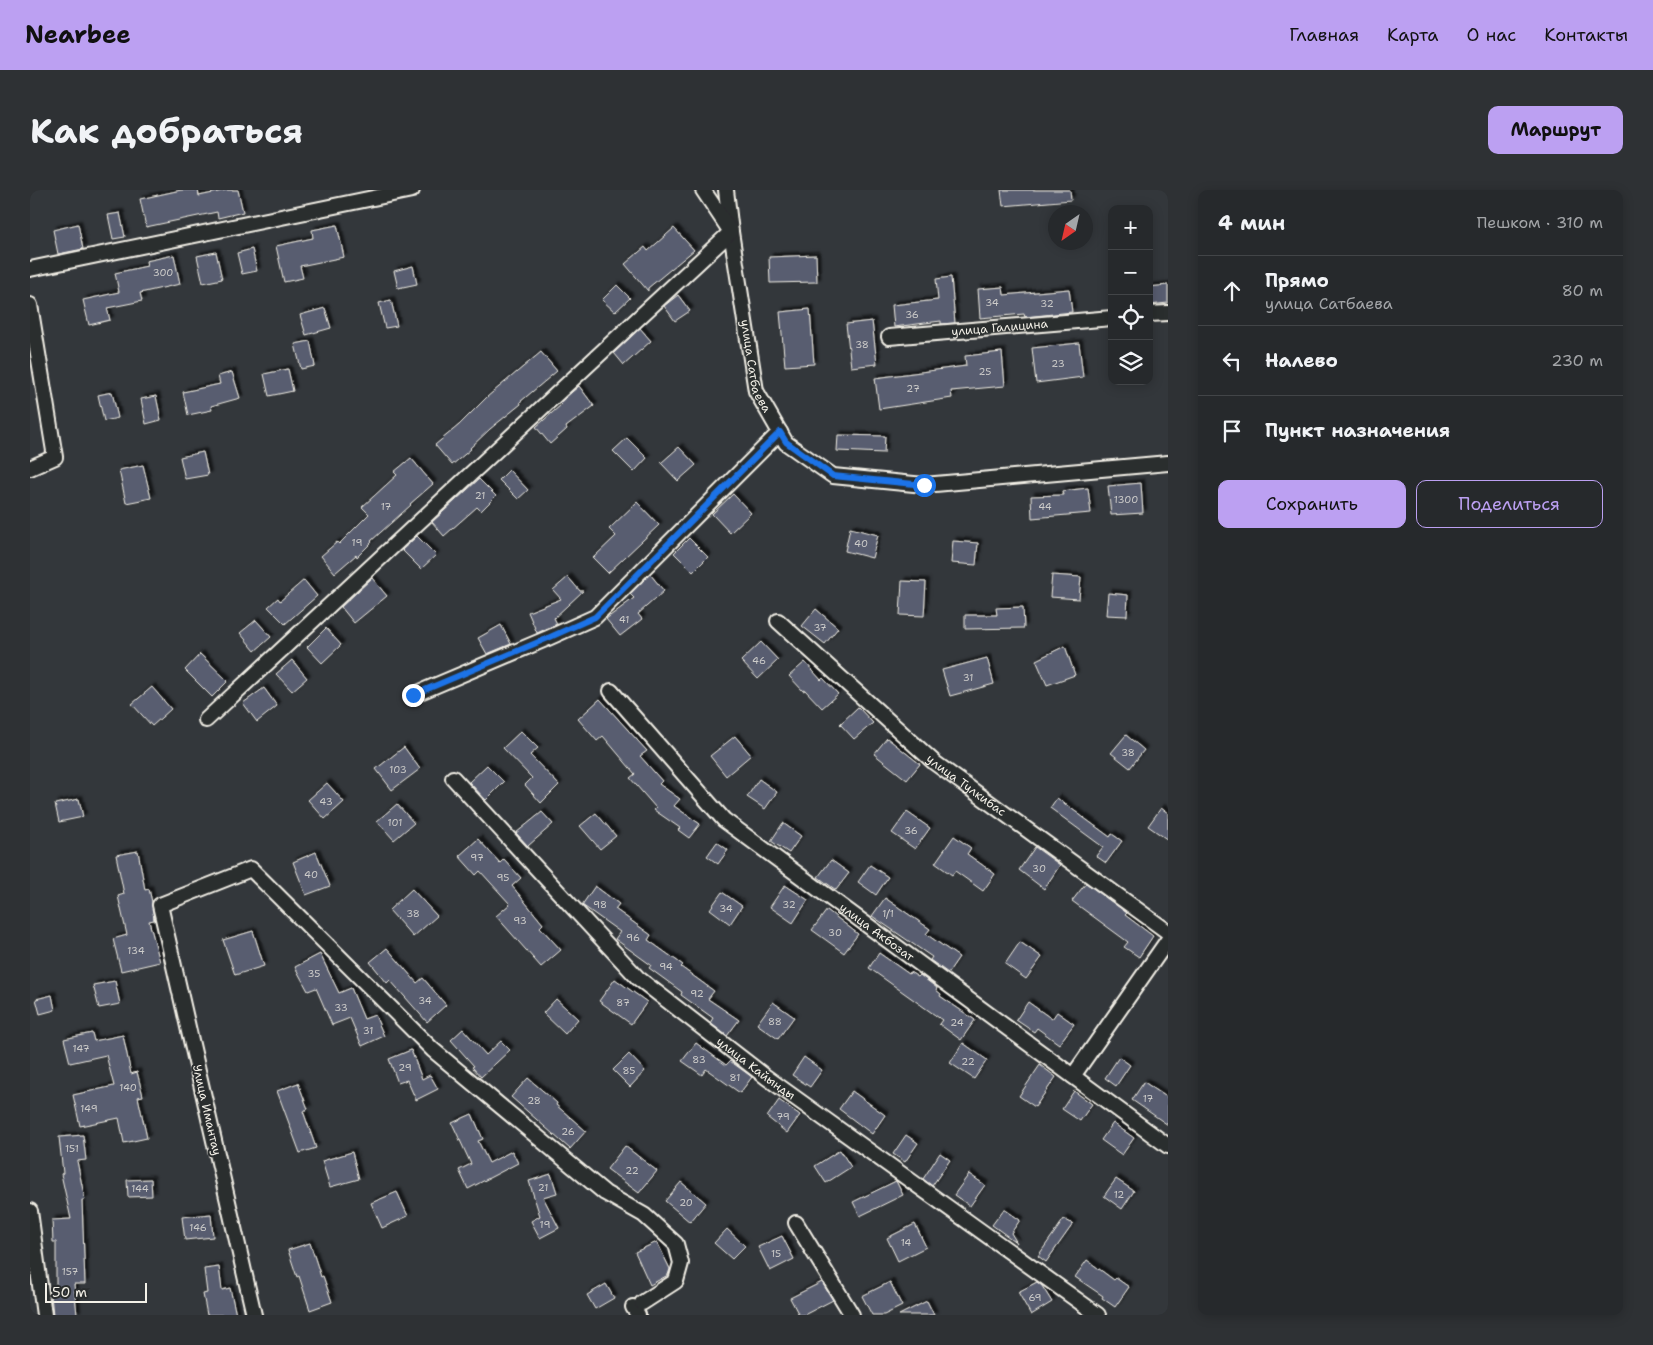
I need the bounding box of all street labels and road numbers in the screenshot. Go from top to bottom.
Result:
street label: улица Галицина [951,315,1049,340]
street label: улица Сатбаева [737,318,775,416]
street label: улица Тулкибас [923,751,1009,820]
street label: улица Акбозат [836,899,918,965]
street label: улица Кайынды [713,1034,798,1103]
street label: Улица Имантау [189,1063,225,1157]

